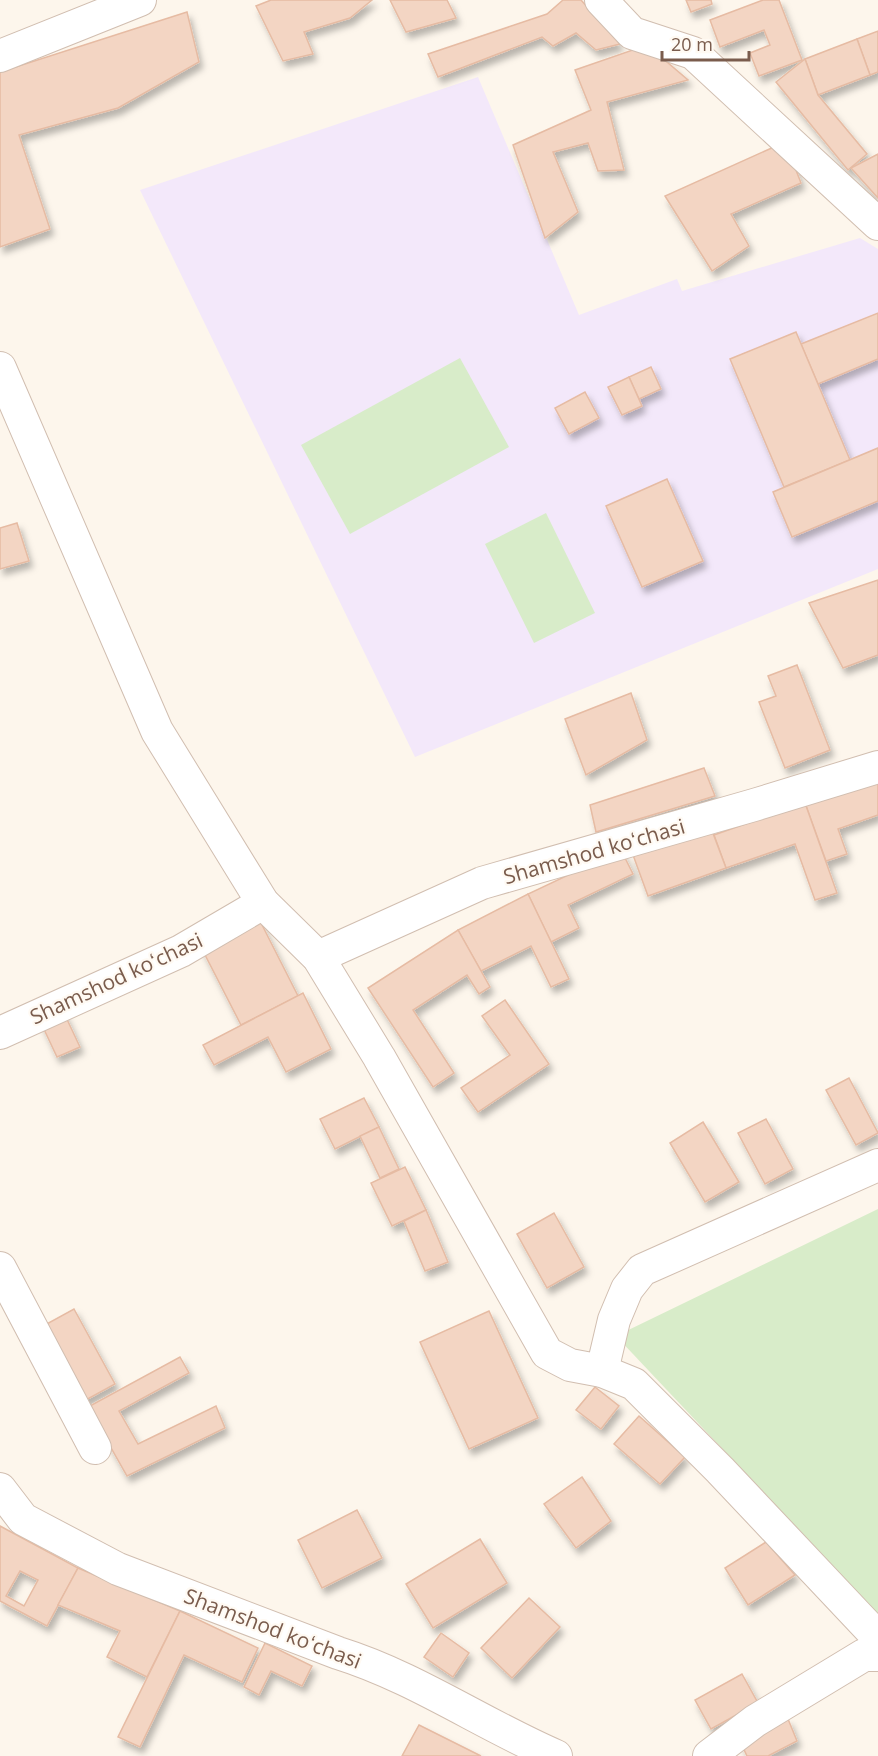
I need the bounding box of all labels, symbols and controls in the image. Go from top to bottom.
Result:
scale bar [662,24,749,62]
text: 20 m [671,32,713,56]
street label: Shamshod koʻchasi [500,812,688,890]
street label: Shamshod koʻchasi [25,926,207,1030]
street label: Shamshod koʻchasi [180,1581,366,1675]

